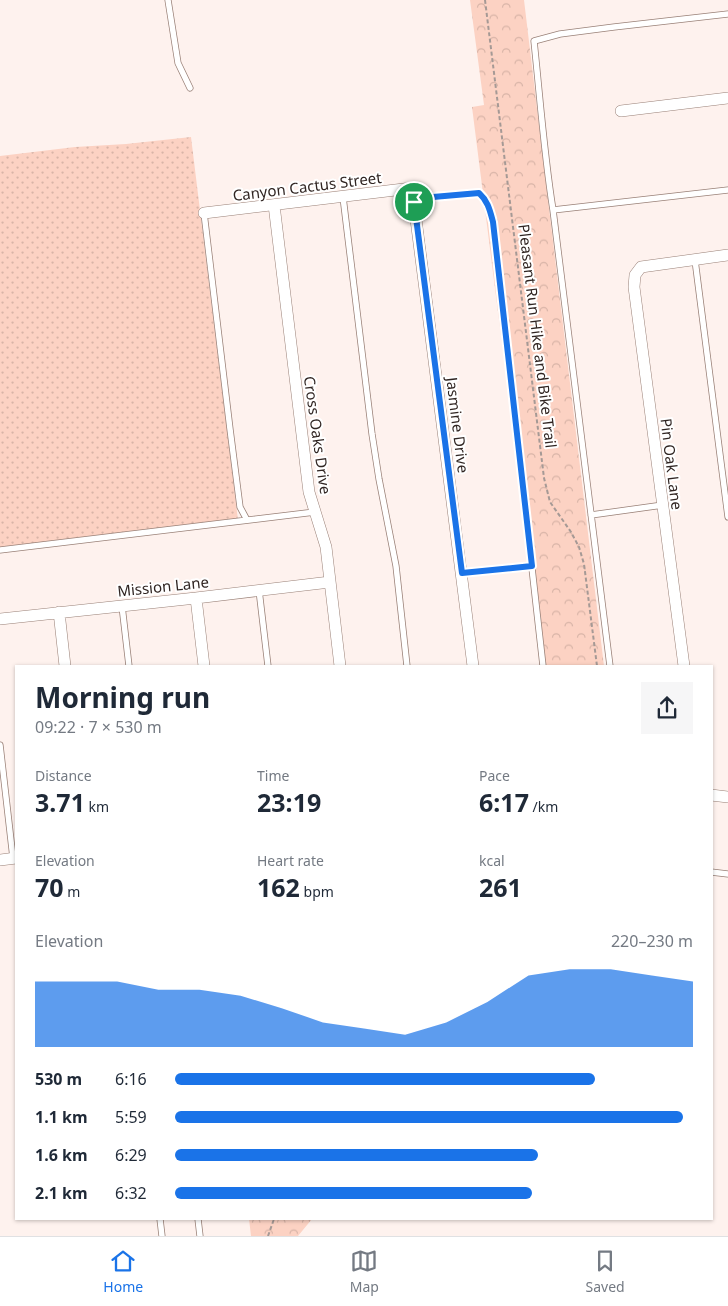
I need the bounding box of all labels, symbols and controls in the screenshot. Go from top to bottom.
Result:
street label: Canyon Cactus Street [231,167,383,205]
pin [393,181,435,223]
icon: arrive [400,188,428,216]
street label: Pleasant Run Hike and Bike Trail [514,223,562,449]
street label: Jasmine Drive [442,374,474,474]
street label: Cross Oaks Drive [300,375,336,495]
street label: Pin Oak Lane [656,417,688,511]
street label: Mission Lane [116,571,210,601]
text: Morning run [35,678,210,716]
button: share [641,682,693,734]
text: 09:22 · 7 × 530 m [35,716,162,738]
text: Distance [35,766,92,785]
text: Time [257,766,289,785]
text: Pace [479,766,510,785]
text: 3.71 [35,785,85,819]
text: 23:19 [257,785,321,819]
text: 6:17 [479,785,529,819]
text: km [85,797,109,816]
text: /km [529,797,558,816]
text: Elevation [35,851,95,870]
text: Heart rate [257,851,324,870]
text: kcal [479,851,505,870]
text: 70 [35,870,64,904]
text: 162 [257,870,300,904]
text: 261 [479,870,522,904]
text: m [64,882,80,901]
text: bpm [300,882,334,901]
text: Elevation [35,930,103,952]
text: 220–230 m [611,930,693,952]
text: 530 m [35,1068,82,1090]
text: 6:16 [115,1068,147,1090]
text: 1.1 km [35,1106,87,1128]
text: 5:59 [115,1106,147,1128]
text: 1.6 km [35,1144,87,1166]
text: 6:29 [115,1144,147,1166]
text: 2.1 km [35,1182,87,1204]
text: 6:32 [115,1182,147,1204]
tab: Home [103,1247,143,1296]
tab: Map [350,1247,379,1296]
tab: Saved [586,1247,625,1296]

